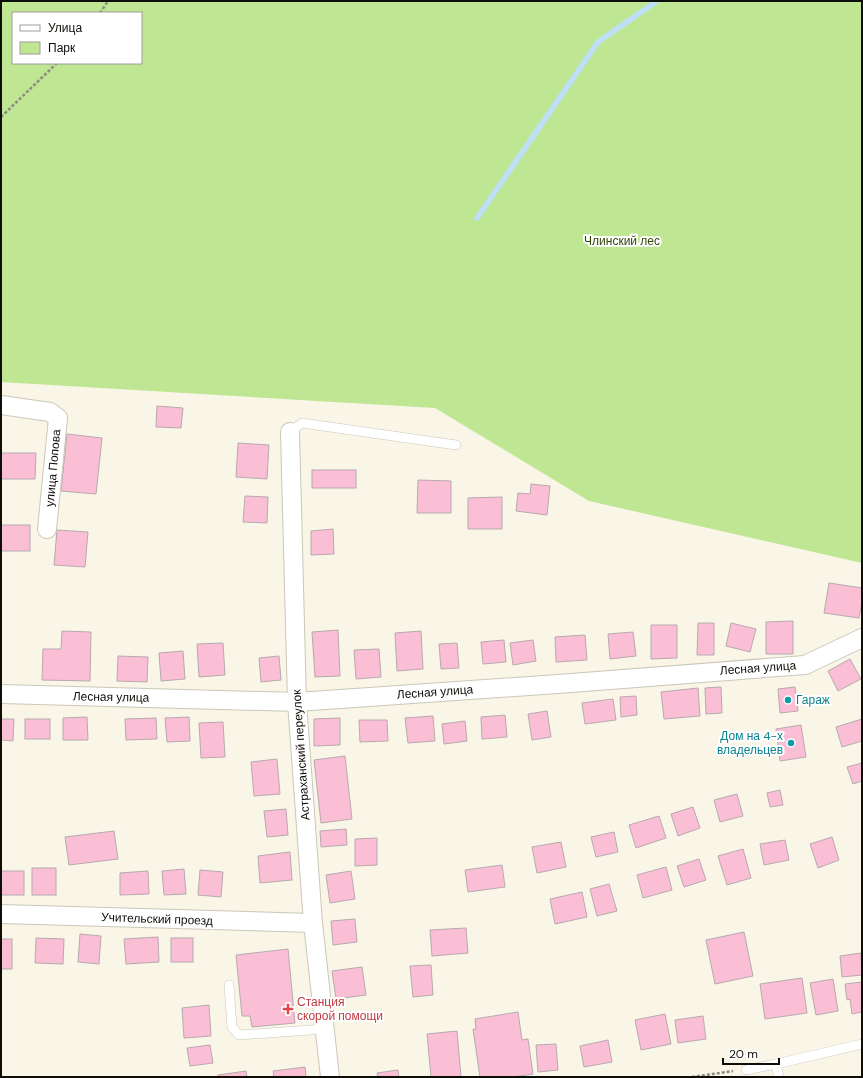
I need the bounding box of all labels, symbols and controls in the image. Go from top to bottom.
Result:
legend [12,12,142,64]
text: Улица [48,20,82,36]
text: Парк [48,40,76,56]
park label: Члинский лес [584,233,660,249]
street label: улица Попова [42,428,64,507]
street label: Лесная улица [719,657,797,679]
street label: Лесная улица [396,681,474,703]
street label: Лесная улица [73,688,150,706]
street label: Астраханский переулок [288,688,314,821]
place label: Гараж [796,692,830,708]
marker: Гараж [783,695,793,705]
place label: Дом на 4-х владельцев [717,728,783,758]
marker: Дом на 4-х владельцев [786,738,796,748]
street label: Учительский проезд [101,909,213,929]
place label: Станция скорой помощи [297,994,383,1024]
marker: Станция скорой помощи [282,1003,294,1015]
scale bar [723,1040,779,1066]
text: 20 m [729,1046,758,1062]

